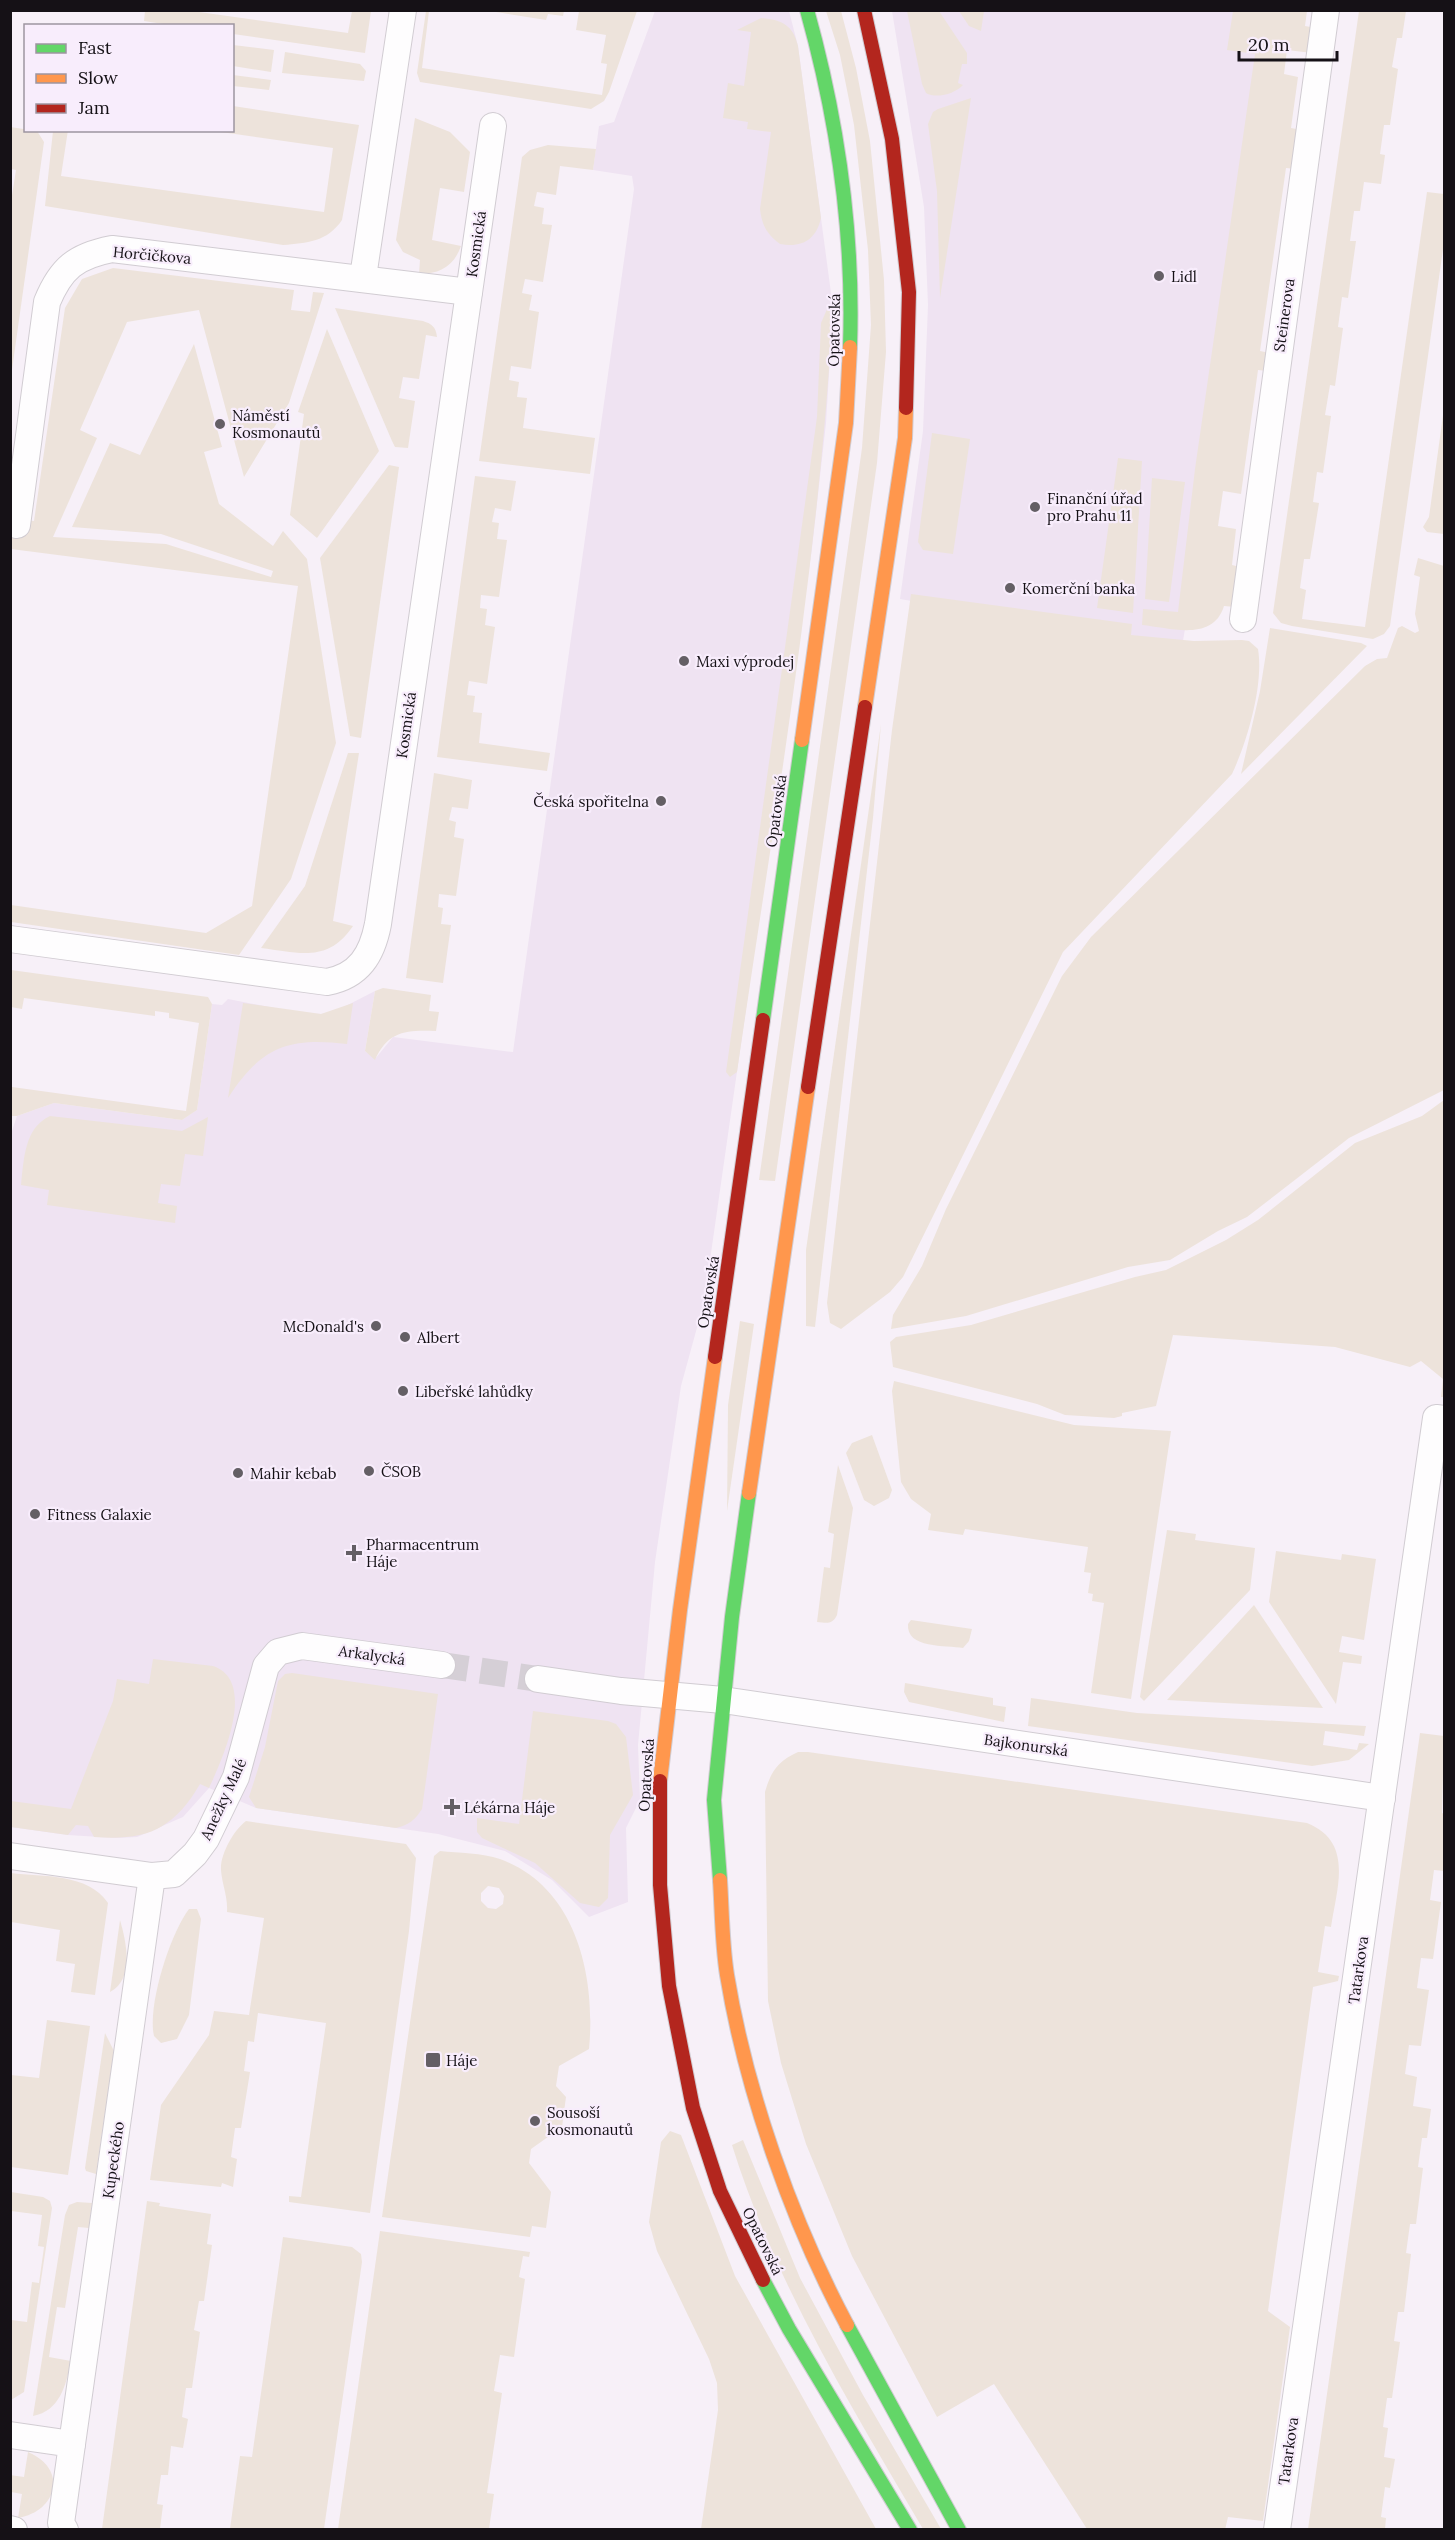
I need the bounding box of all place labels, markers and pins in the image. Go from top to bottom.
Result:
place label: Lidl [1171,267,1197,286]
marker: Lidl [1152,269,1166,283]
place label: Náměstí Kosmonautů [232,406,320,442]
marker: Náměstí Kosmonautů [213,417,227,431]
place label: Finanční úřad pro Prahu 11 [1047,489,1143,525]
marker: Finanční úřad pro Prahu 11 [1028,500,1042,514]
place label: Komerční banka [1022,579,1136,598]
marker: Komerční banka [1003,581,1017,595]
place label: Maxi výprodej [696,652,794,671]
marker: Maxi výprodej [677,654,691,668]
place label: Česká spořitelna [533,792,649,811]
marker: Česká spořitelna [654,794,668,808]
place label: McDonald's [283,1317,364,1336]
marker: McDonald's [369,1319,383,1333]
place label: Albert [416,1328,460,1347]
marker: Albert [398,1330,412,1344]
place label: Libeřské lahůdky [415,1382,533,1401]
marker: Libeřské lahůdky [396,1384,410,1398]
place label: ČSOB [381,1462,421,1481]
place label: Mahir kebab [250,1464,337,1483]
marker: ČSOB [362,1464,376,1478]
marker: Mahir kebab [231,1466,245,1480]
place label: Fitness Galaxie [47,1505,152,1524]
marker: Fitness Galaxie [28,1507,42,1521]
place label: Pharmacentrum Háje [366,1535,479,1571]
marker: Pharmacentrum Háje [347,1546,361,1560]
place label: Lékárna Háje [464,1798,555,1817]
marker: Lékárna Háje [445,1800,459,1814]
marker: Háje [424,2051,442,2069]
place label: Háje [446,2051,477,2070]
place label: Sousoší kosmonautů [547,2103,633,2139]
marker: Sousoší kosmonautů [528,2114,542,2128]

